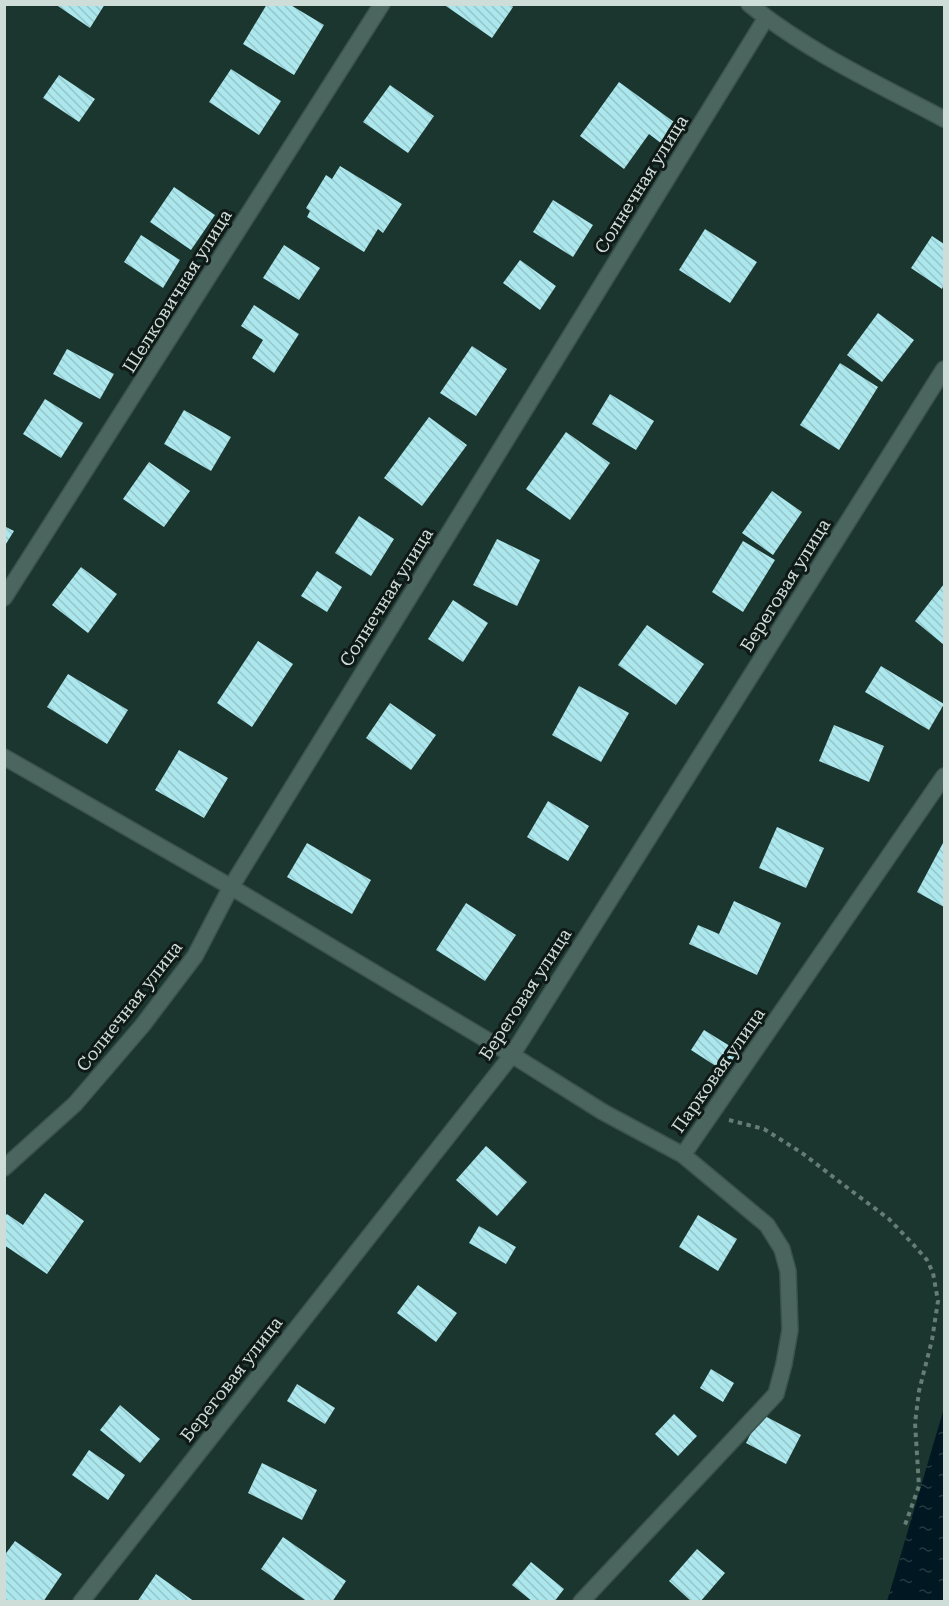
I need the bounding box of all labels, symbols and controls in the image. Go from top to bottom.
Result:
street label: Солнечная улица [590,111,692,257]
street label: Шелковичная улица [118,205,236,376]
street label: Береговая улица [736,514,835,655]
street label: Солнечная улица [335,524,437,670]
street label: Береговая улица [475,924,576,1064]
street label: Солнечная улица [72,937,186,1075]
street label: Парковая улица [667,1003,769,1137]
street label: Береговая улица [176,1312,286,1446]

